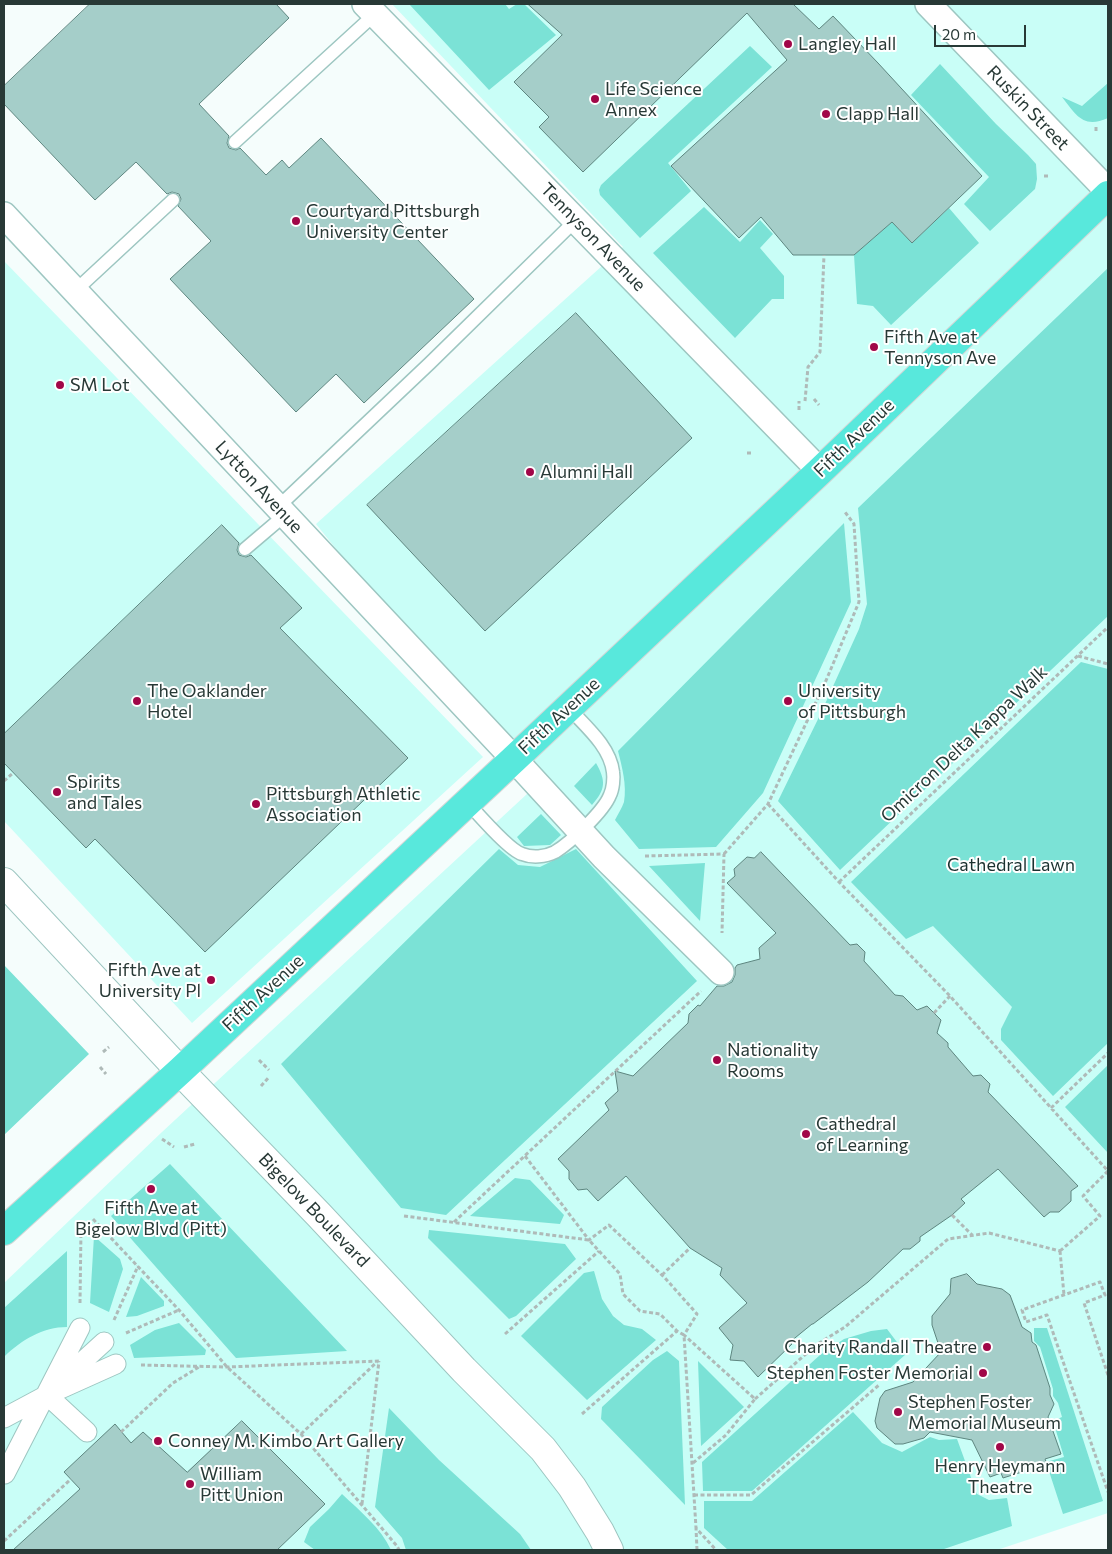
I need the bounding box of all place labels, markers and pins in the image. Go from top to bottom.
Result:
place label: Langley Hall [798,33,896,55]
marker: Langley Hall [782,38,794,50]
place label: Life Science Annex [605,78,702,120]
marker: Life Science Annex [589,93,601,105]
place label: Clapp Hall [836,103,919,125]
marker: Clapp Hall [820,108,832,120]
place label: Courtyard Pittsburgh University Center [306,200,480,242]
marker: Courtyard Pittsburgh University Center [290,215,302,227]
place label: Fifth Ave at Tennyson Ave [884,326,996,368]
marker: Fifth Ave at Tennyson Ave [868,341,880,353]
place label: SM Lot [70,374,130,396]
marker: SM Lot [54,379,66,391]
place label: Alumni Hall [540,461,633,483]
marker: Alumni Hall [524,466,536,478]
place label: The Oaklander Hotel [147,680,267,722]
place label: University of Pittsburgh [798,680,906,722]
marker: The Oaklander Hotel [131,695,143,707]
marker: University of Pittsburgh [782,695,794,707]
place label: Spirits and Tales [67,771,142,814]
place label: Pittsburgh Athletic Association [266,783,421,826]
marker: Spirits and Tales [51,786,63,798]
marker: Pittsburgh Athletic Association [250,798,262,810]
place label: Fifth Ave at University Pl [99,959,201,1002]
marker: Fifth Ave at University Pl [205,974,217,986]
place label: Nationality Rooms [727,1039,818,1082]
marker: Nationality Rooms [711,1054,723,1066]
place label: Cathedral of Learning [816,1113,909,1156]
marker: Cathedral of Learning [800,1128,812,1140]
marker: Fifth Ave at Bigelow Blvd (Pitt) [145,1183,157,1195]
place label: Fifth Ave at Bigelow Blvd (Pitt) [75,1197,227,1240]
place label: Charity Randall Theatre [784,1336,977,1358]
marker: Charity Randall Theatre [981,1341,993,1353]
place label: Stephen Foster Memorial [767,1362,973,1384]
marker: Stephen Foster Memorial [977,1367,989,1379]
place label: Stephen Foster Memorial Museum [908,1391,1061,1434]
marker: Stephen Foster Memorial Museum [892,1406,904,1418]
place label: Conney M. Kimbo Art Gallery [168,1430,404,1452]
marker: Conney M. Kimbo Art Gallery [152,1435,164,1447]
marker: Henry Heymann Theatre [994,1441,1006,1453]
place label: Henry Heymann Theatre [934,1455,1066,1498]
place label: William Pitt Union [200,1463,283,1506]
marker: William Pitt Union [184,1478,196,1490]

